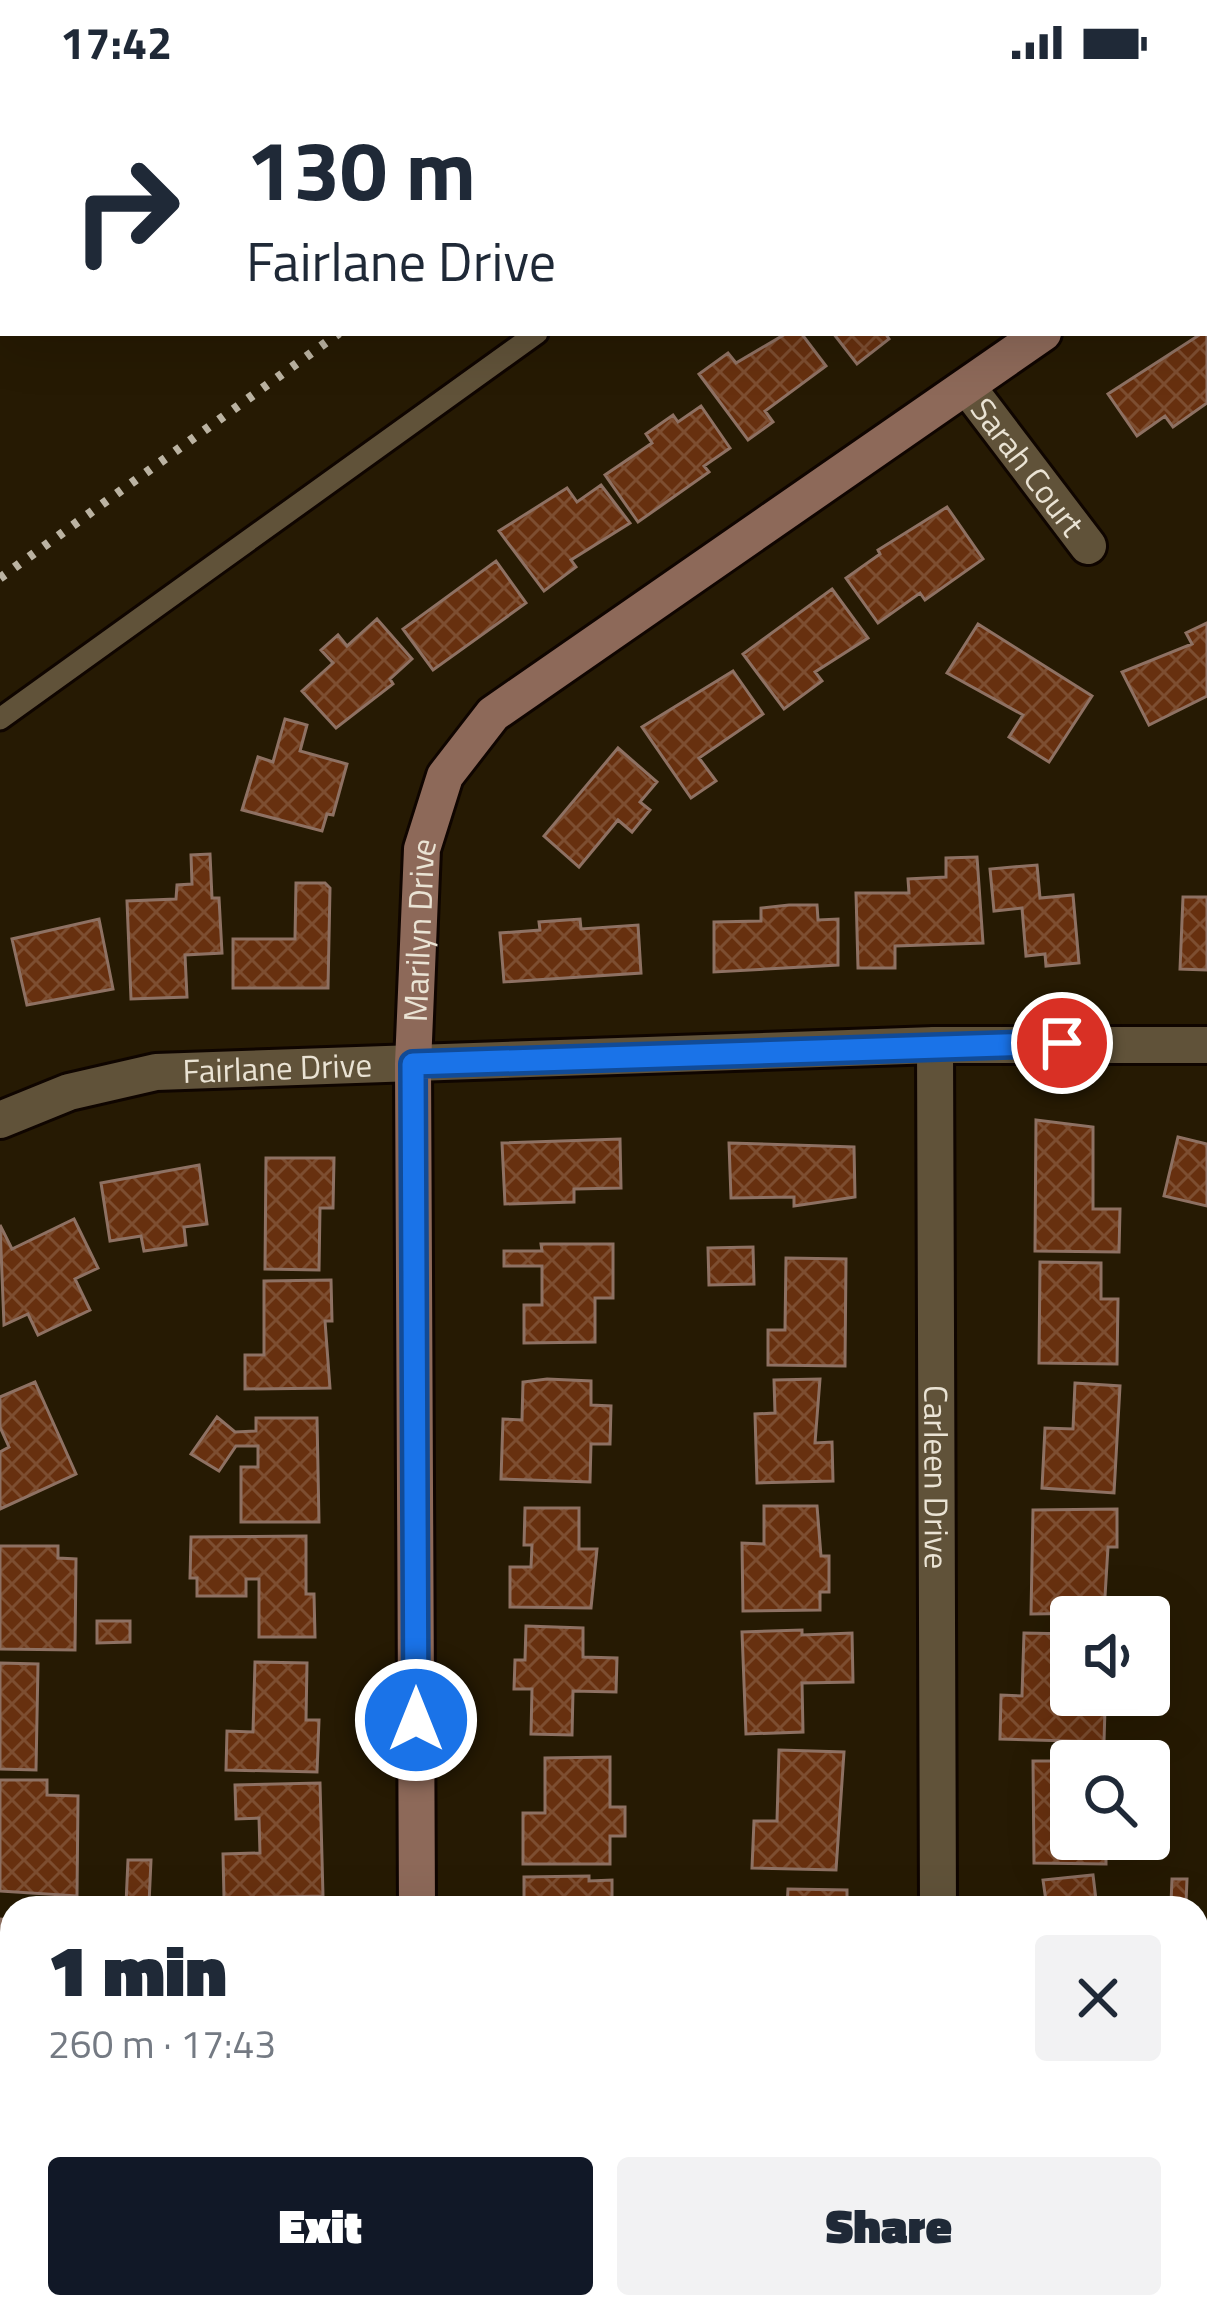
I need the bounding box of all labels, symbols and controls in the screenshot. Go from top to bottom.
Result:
text: 17:42 [60,8,172,76]
text: 130 m [246,105,476,233]
icon: right [48,132,204,288]
text: Fairlane Drive [246,220,556,302]
street label: Sarah Court [959,387,1097,547]
street label: Marilyn Drive [390,831,449,1023]
pin [1011,992,1113,1094]
icon: arrive [1029,1010,1095,1076]
street label: Fairlane Drive [182,1040,373,1096]
street label: Carleen Drive [911,1385,962,1569]
map controls [1050,1596,1170,1860]
button: sound [1050,1596,1170,1716]
position arrow [353,1657,479,1783]
button: search [1050,1740,1170,1860]
text: 1 min [48,1914,227,2024]
button: close [1035,1935,1161,2061]
text: 260 m · 17:43 [48,2014,276,2073]
button: Exit [48,2157,593,2295]
button: Share [617,2157,1161,2295]

